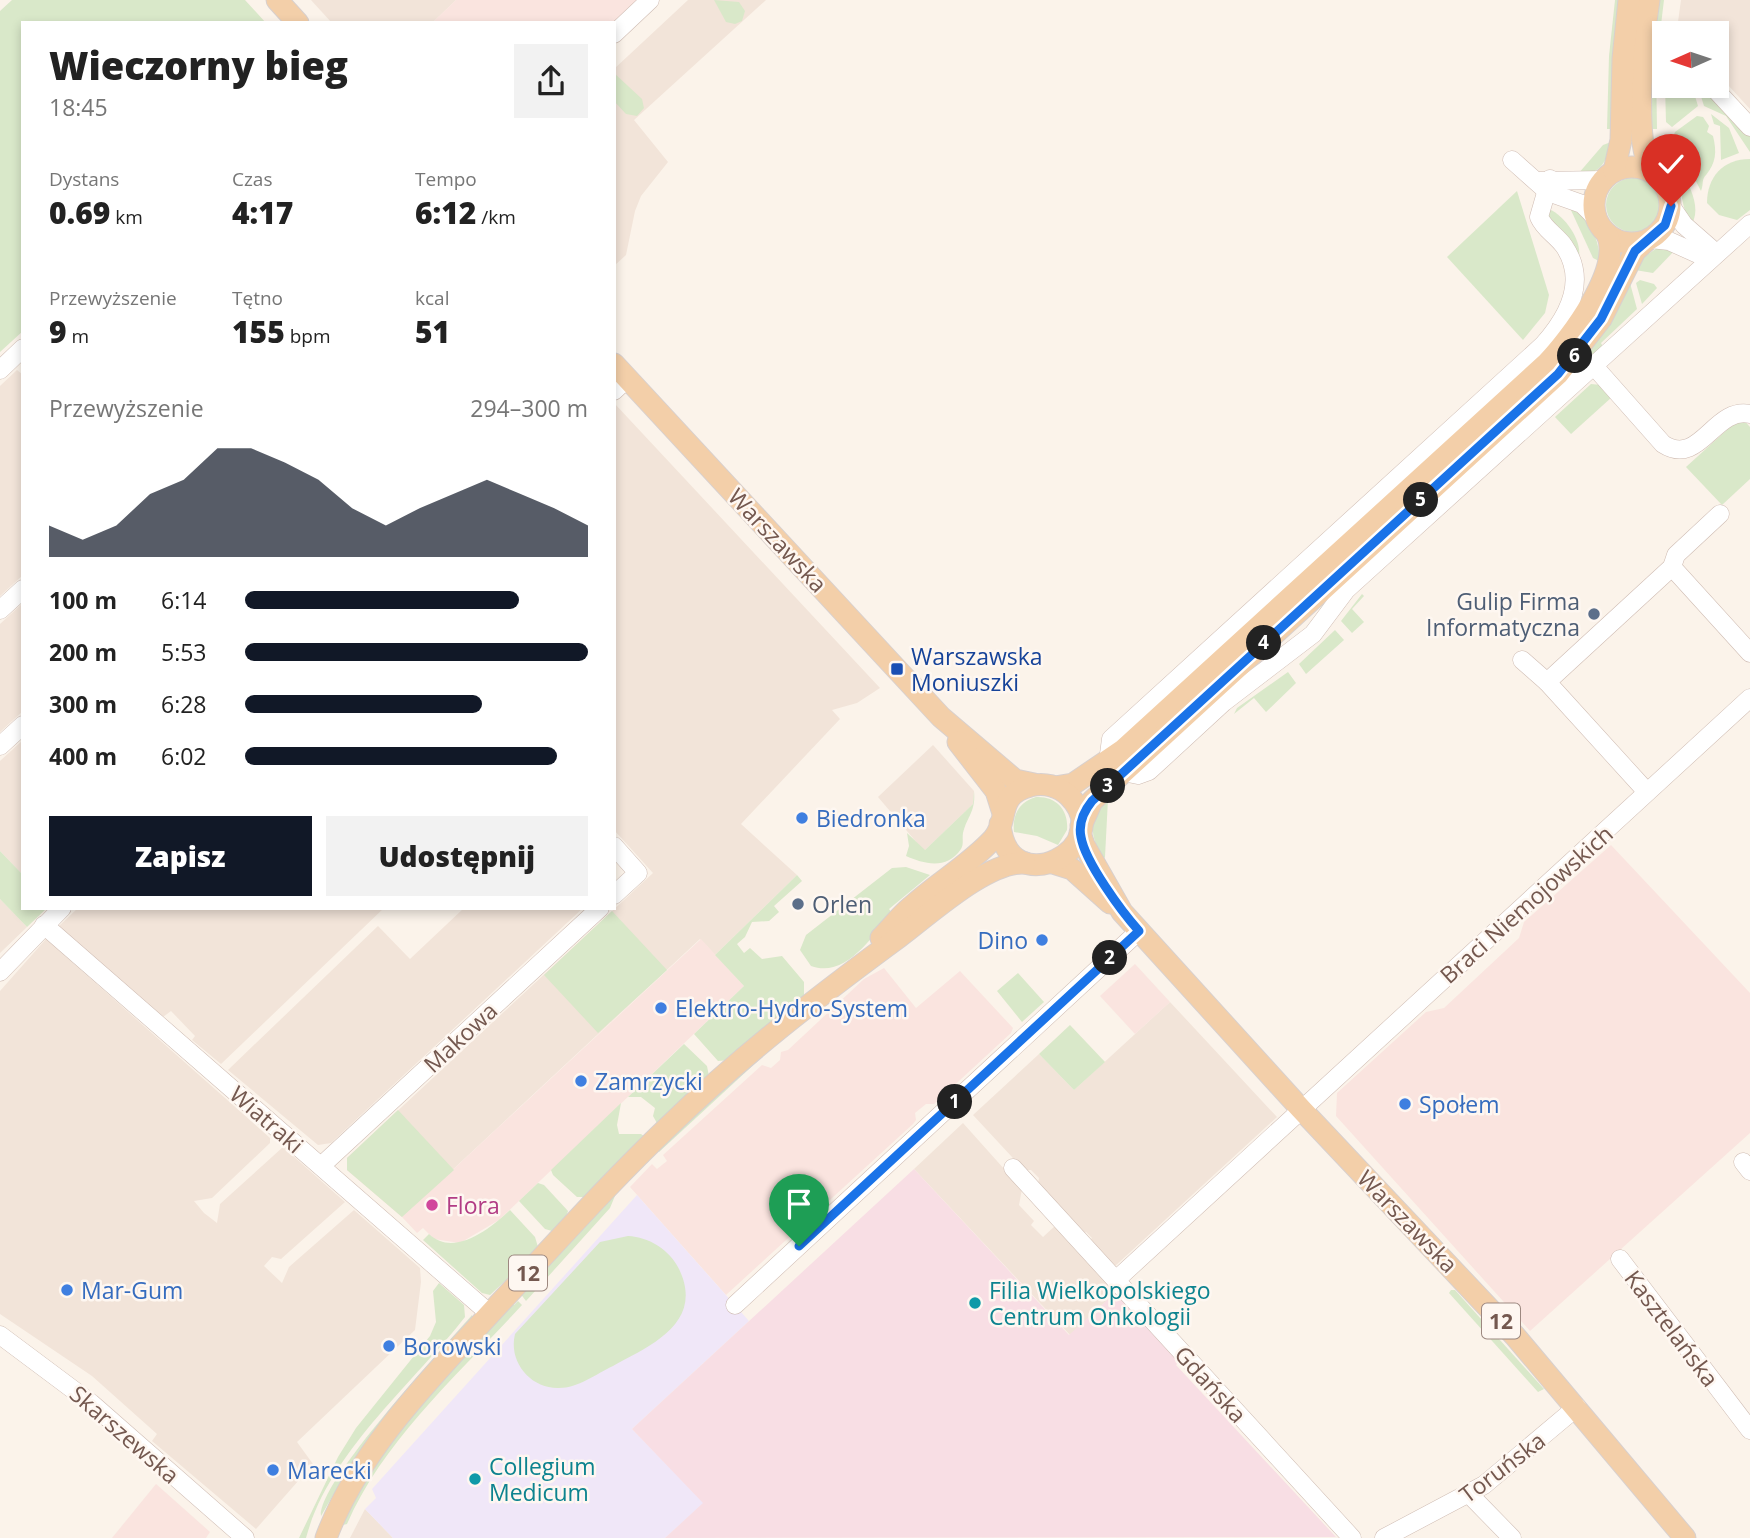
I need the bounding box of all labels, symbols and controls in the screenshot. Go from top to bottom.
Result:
north arrow [1652,21,1729,98]
map controls [1652,21,1729,98]
text: Wieczorny bieg [49,39,348,91]
button: share [514,44,588,118]
text: 18:45 [49,91,108,123]
pin [1641,134,1701,206]
icon: check [1652,145,1690,183]
text: Dystans [49,166,119,192]
text: Czas [232,166,273,192]
text: Tempo [415,166,477,192]
text: 0.69 [49,192,110,233]
text: 4:17 [232,192,293,233]
text: 6:12 [415,192,476,233]
text: km [110,204,143,230]
text: /km [476,204,516,230]
text: Przewyższenie [49,285,177,311]
text: Tętno [232,285,283,311]
text: kcal [415,285,449,311]
text: 9 [49,311,67,352]
text: 155 [232,311,285,352]
text: 51 [415,311,450,352]
text: m [67,323,89,349]
text: bpm [285,323,331,349]
pin: 6 [1558,338,1592,374]
text: 6 [1569,342,1580,368]
text: Przewyższenie [49,392,204,424]
text: 294–300 m [470,392,588,424]
street label: Warszawska [721,481,835,599]
pin: 5 [1404,482,1438,518]
text: 5 [1415,486,1426,512]
text: 100 m [49,584,117,616]
text: 6:14 [161,584,207,616]
place label: Gulip Firma Informatyczna [1426,585,1580,643]
marker: Gulip Firma Informatyczna [1586,606,1602,622]
pin: 4 [1246,626,1282,660]
text: 4 [1258,629,1269,655]
text: 200 m [49,636,117,668]
text: 5:53 [161,636,207,668]
place label: Warszawska Moniuszki [911,640,1043,698]
marker: Warszawska Moniuszki [889,661,905,677]
text: 300 m [49,688,117,720]
text: 6:28 [161,688,207,720]
text: 400 m [49,740,117,772]
text: 6:02 [161,740,207,772]
pin: 3 [1090,768,1126,804]
text: 3 [1102,772,1113,798]
place label: Biedronka [816,802,926,834]
marker: Biedronka [794,810,810,826]
button: Zapisz [49,816,312,896]
button: Udostępnij [326,816,588,896]
street label: Braci Niemojowskich [1433,818,1619,990]
place label: Orlen [812,888,872,920]
marker: Orlen [790,896,806,912]
place label: Dino [978,924,1028,956]
marker: Dino [1034,932,1050,948]
pin: 2 [1092,940,1128,976]
text: 2 [1104,944,1115,970]
place label: Elektro-Hydro-System [675,992,908,1024]
street label: Makowa [416,995,504,1079]
marker: Elektro-Hydro-System [653,1000,669,1016]
place label: Zamrzycki [595,1065,703,1097]
marker: Zamrzycki [573,1073,589,1089]
street label: Wiatraki [223,1078,311,1160]
pin: 1 [937,1084,972,1120]
text: 1 [949,1088,960,1114]
place label: Społem [1419,1088,1500,1120]
marker: Społem [1397,1096,1413,1112]
street label: Warszawska [1351,1163,1465,1279]
pin [769,1174,829,1246]
icon: arrive [780,1185,818,1223]
place label: Flora [446,1189,500,1221]
marker: Flora [424,1197,440,1213]
road number: 12 [509,1256,547,1290]
street label: Kasztelańska [1618,1263,1726,1393]
place label: Mar-Gum [81,1274,183,1306]
place label: Filia Wielkopolskiego Centrum Onkologii [989,1274,1211,1332]
marker: Mar-Gum [59,1282,75,1298]
marker: Filia Wielkopolskiego Centrum Onkologii [967,1295,983,1311]
road number: 12 [1482,1304,1520,1338]
place label: Borowski [403,1330,502,1362]
marker: Borowski [381,1338,397,1354]
street label: Gdańska [1168,1339,1254,1429]
street label: Skarszewska [63,1378,187,1490]
street label: Toruńska [1452,1424,1552,1510]
place label: Collegium Medicum [489,1450,596,1508]
place label: Marecki [287,1454,372,1486]
marker: Marecki [265,1462,281,1478]
marker: Collegium Medicum [467,1471,483,1487]

